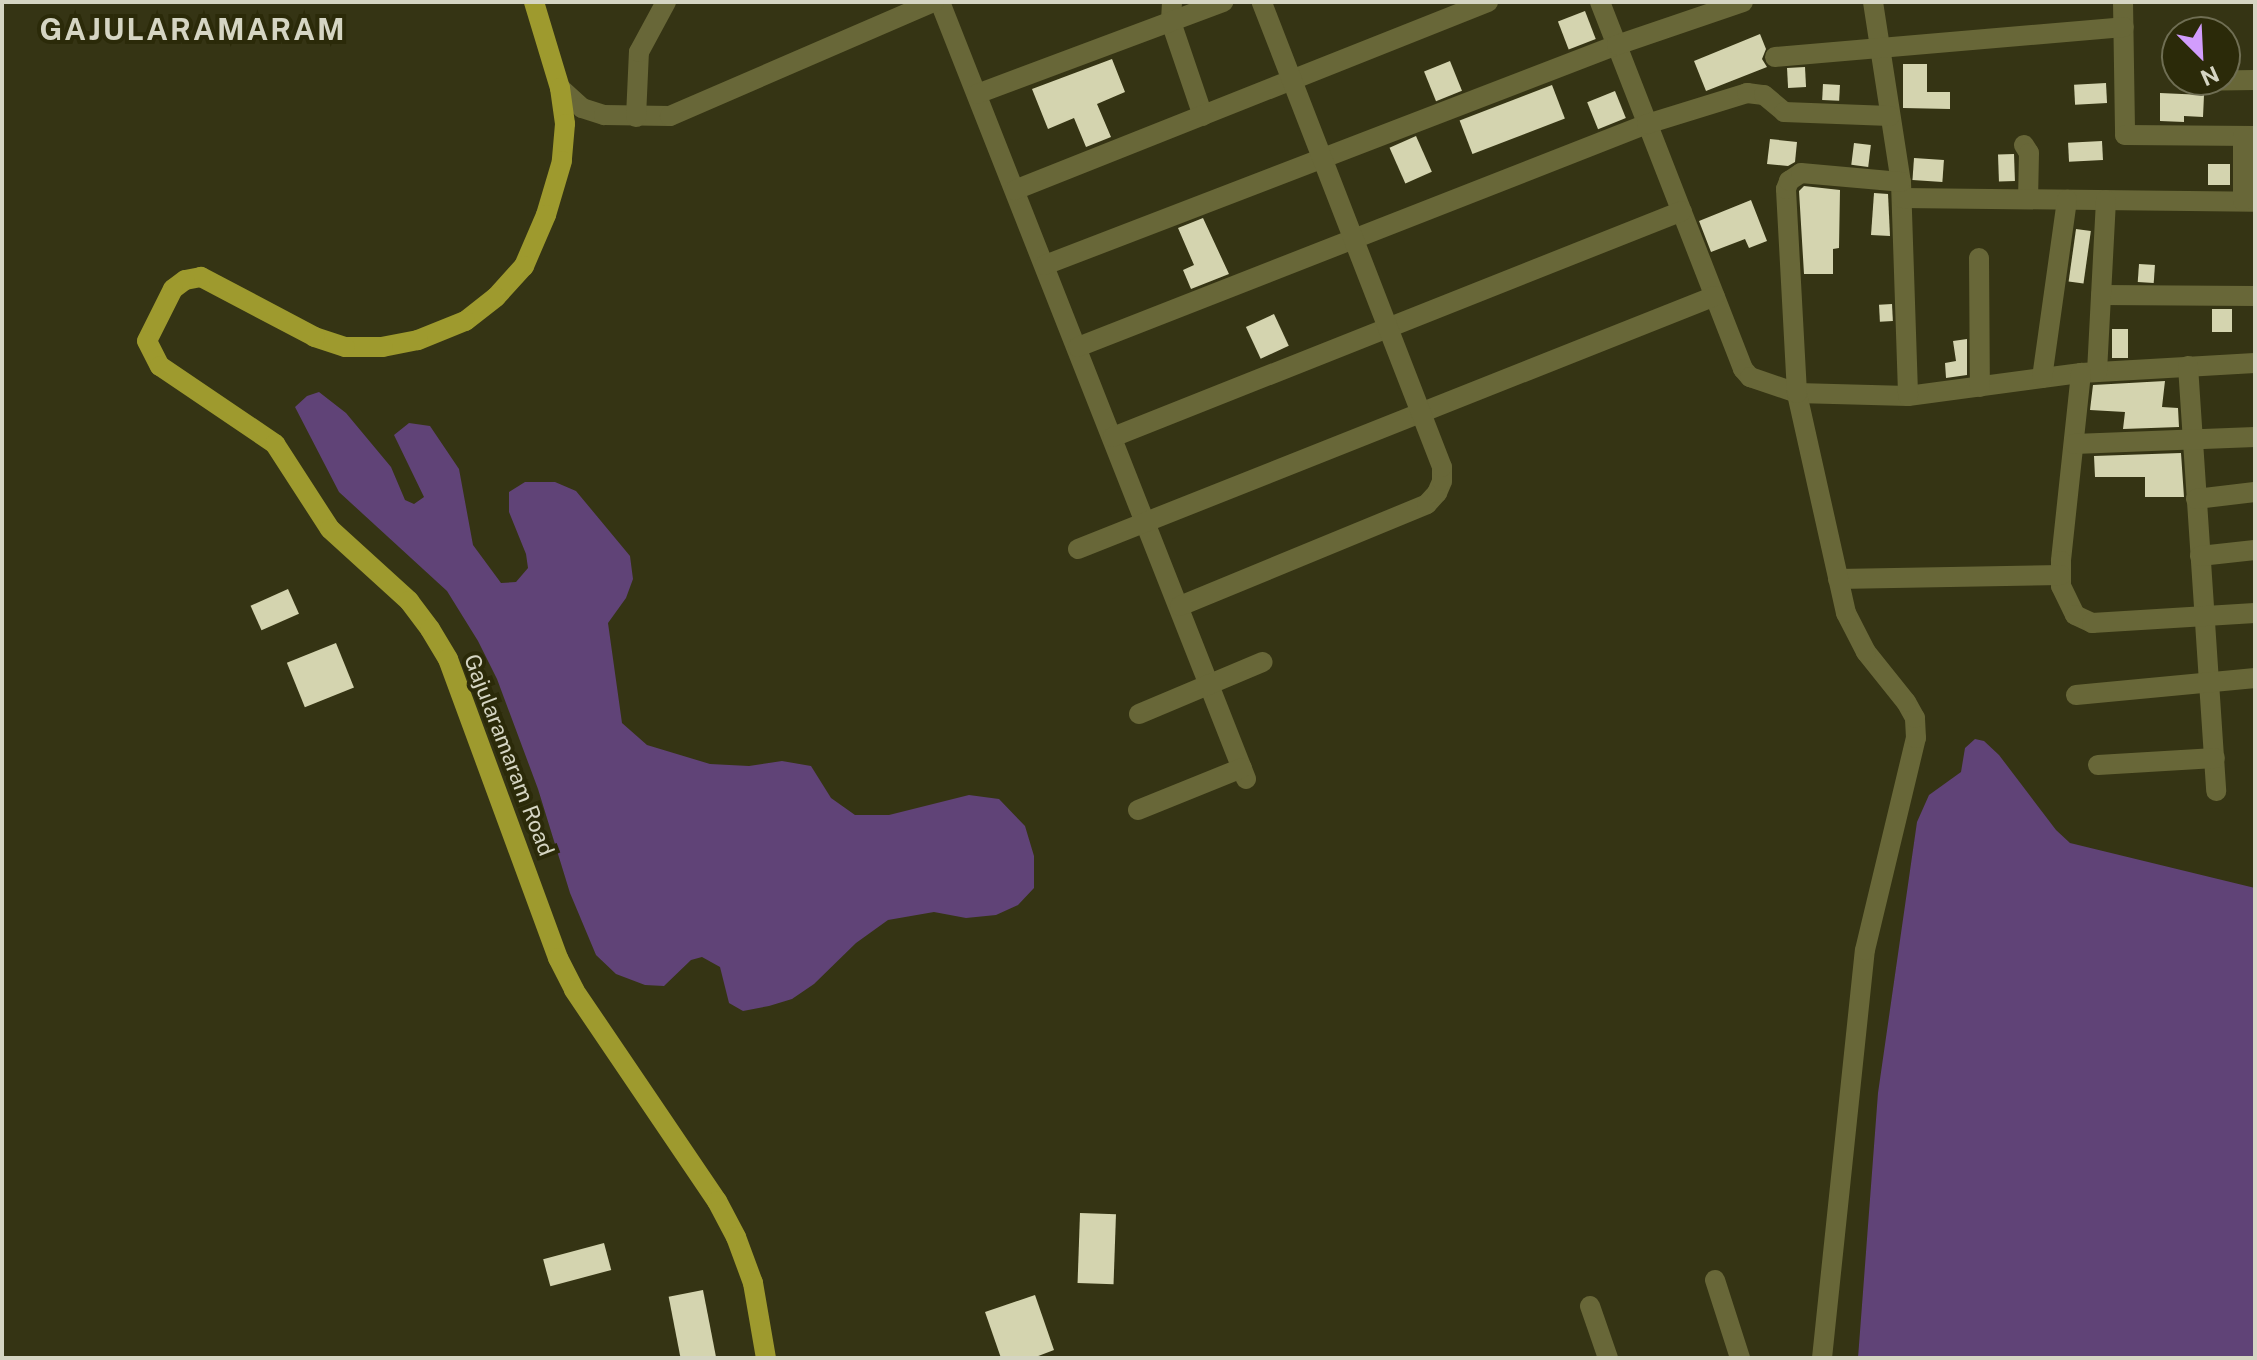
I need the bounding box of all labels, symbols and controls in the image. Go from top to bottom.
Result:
district label: GAJULARAMARAM [39,11,347,47]
north arrow [2161,16,2241,96]
text: N [2197,61,2223,91]
street label: Gajularamaram Road [458,650,560,860]

